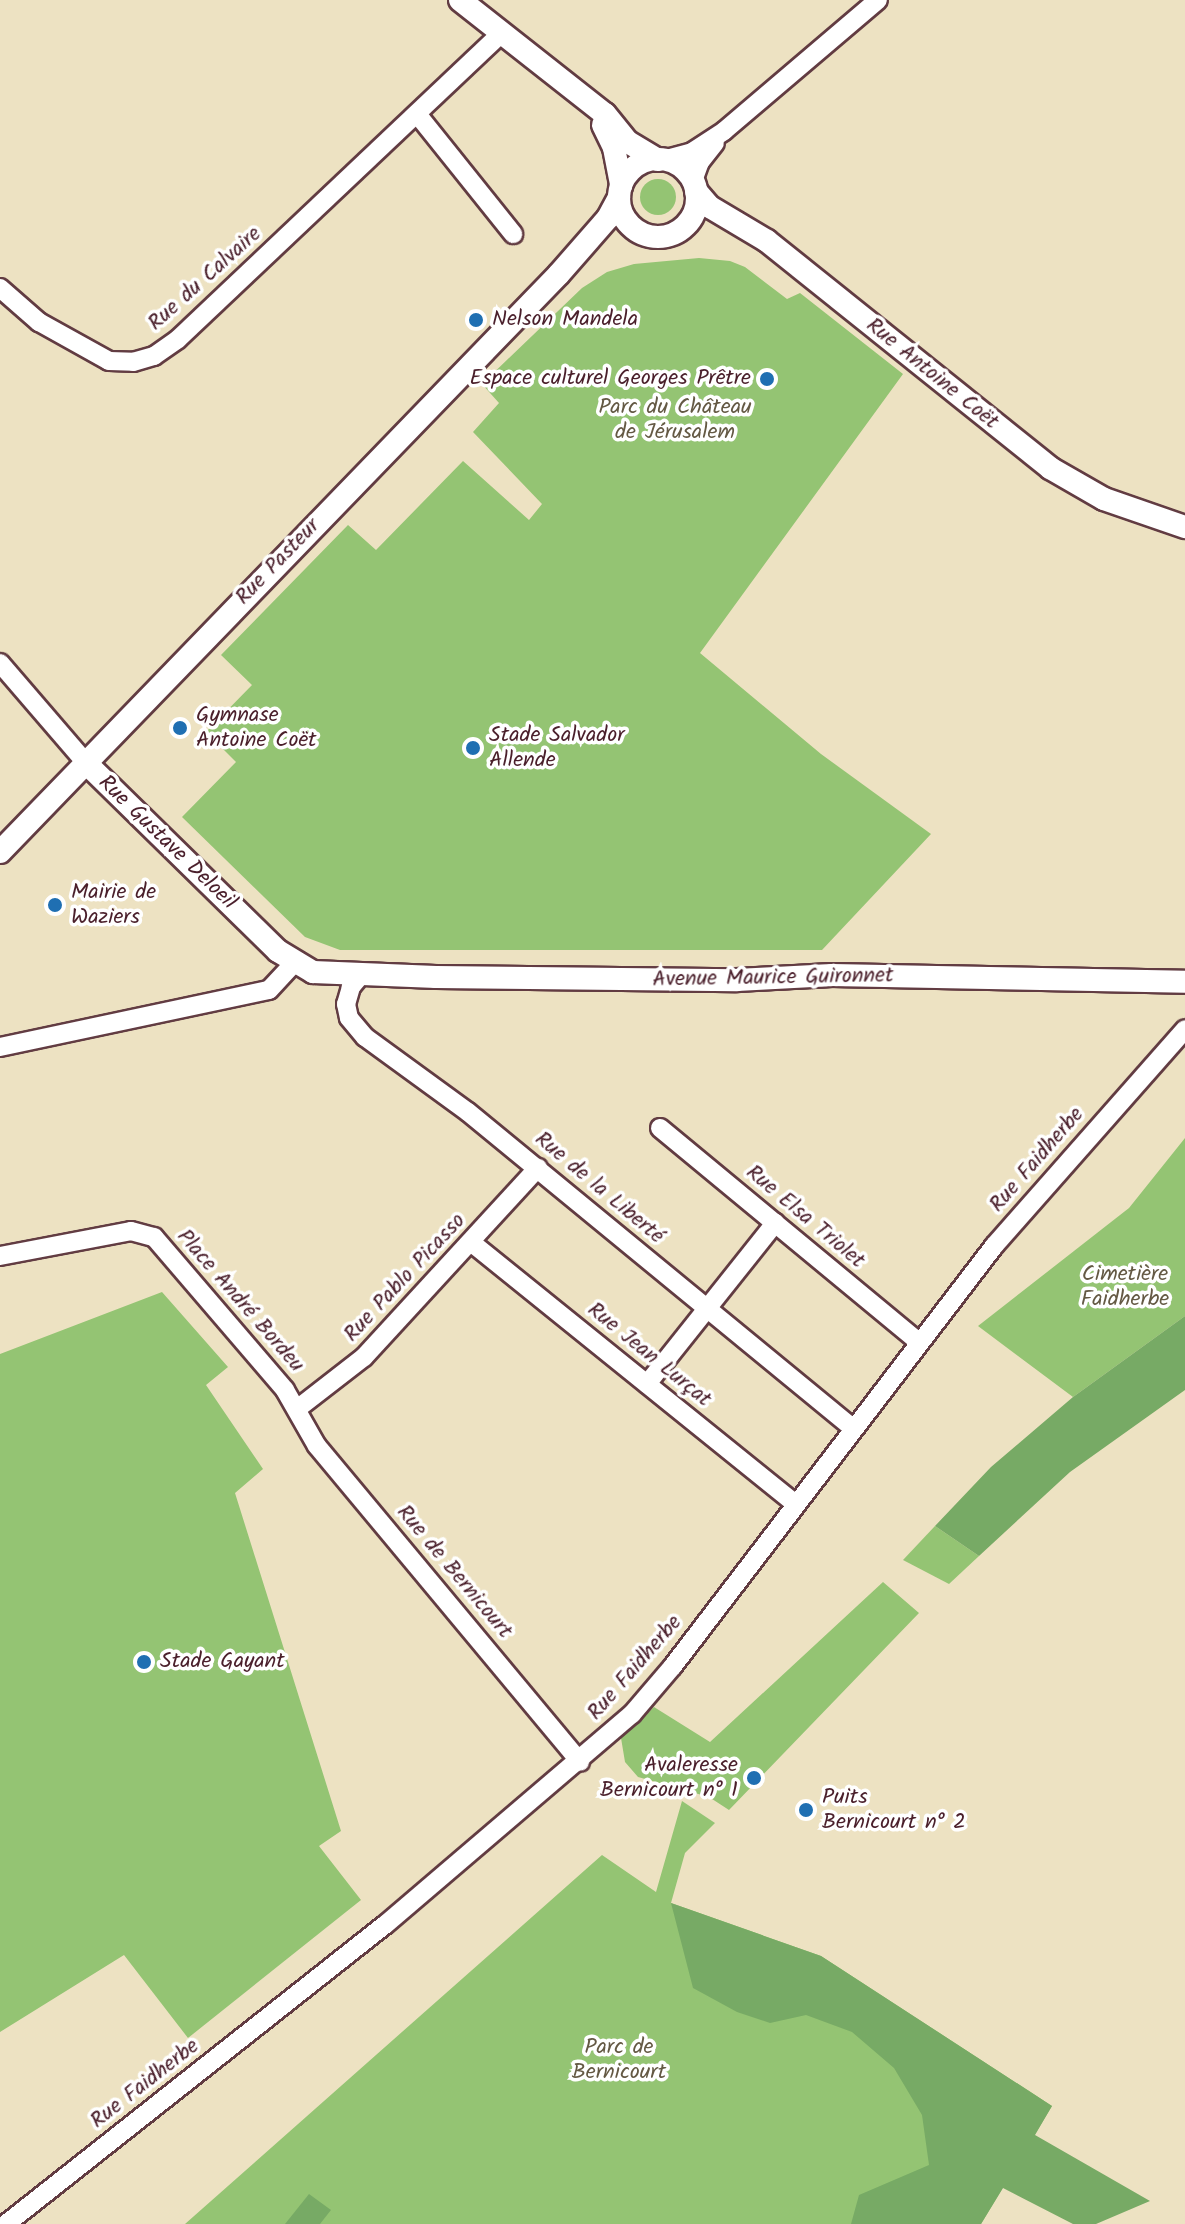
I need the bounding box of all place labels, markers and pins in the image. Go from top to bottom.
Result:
place label: Nelson Mandela [492,307,638,333]
marker: Nelson Mandela [467,311,485,329]
place label: Espace culturel Georges Prêtre [469,366,751,392]
marker: Espace culturel Georges Prêtre [758,370,776,388]
place label: Gymnase Antoine Coët [196,702,317,754]
marker: Gymnase Antoine Coët [171,719,189,737]
place label: Stade Salvador Allende [489,722,624,774]
marker: Stade Salvador Allende [464,739,482,757]
place label: Mairie de Waziers [71,879,156,930]
marker: Mairie de Waziers [46,896,64,914]
place label: Stade Gayant [160,1649,285,1675]
marker: Stade Gayant [135,1653,153,1671]
place label: Avaleresse Bernicourt n° 1 [600,1752,738,1804]
marker: Avaleresse Bernicourt n° 1 [745,1769,763,1787]
place label: Puits Bernicourt n° 2 [822,1784,966,1836]
marker: Puits Bernicourt n° 2 [797,1801,815,1819]

